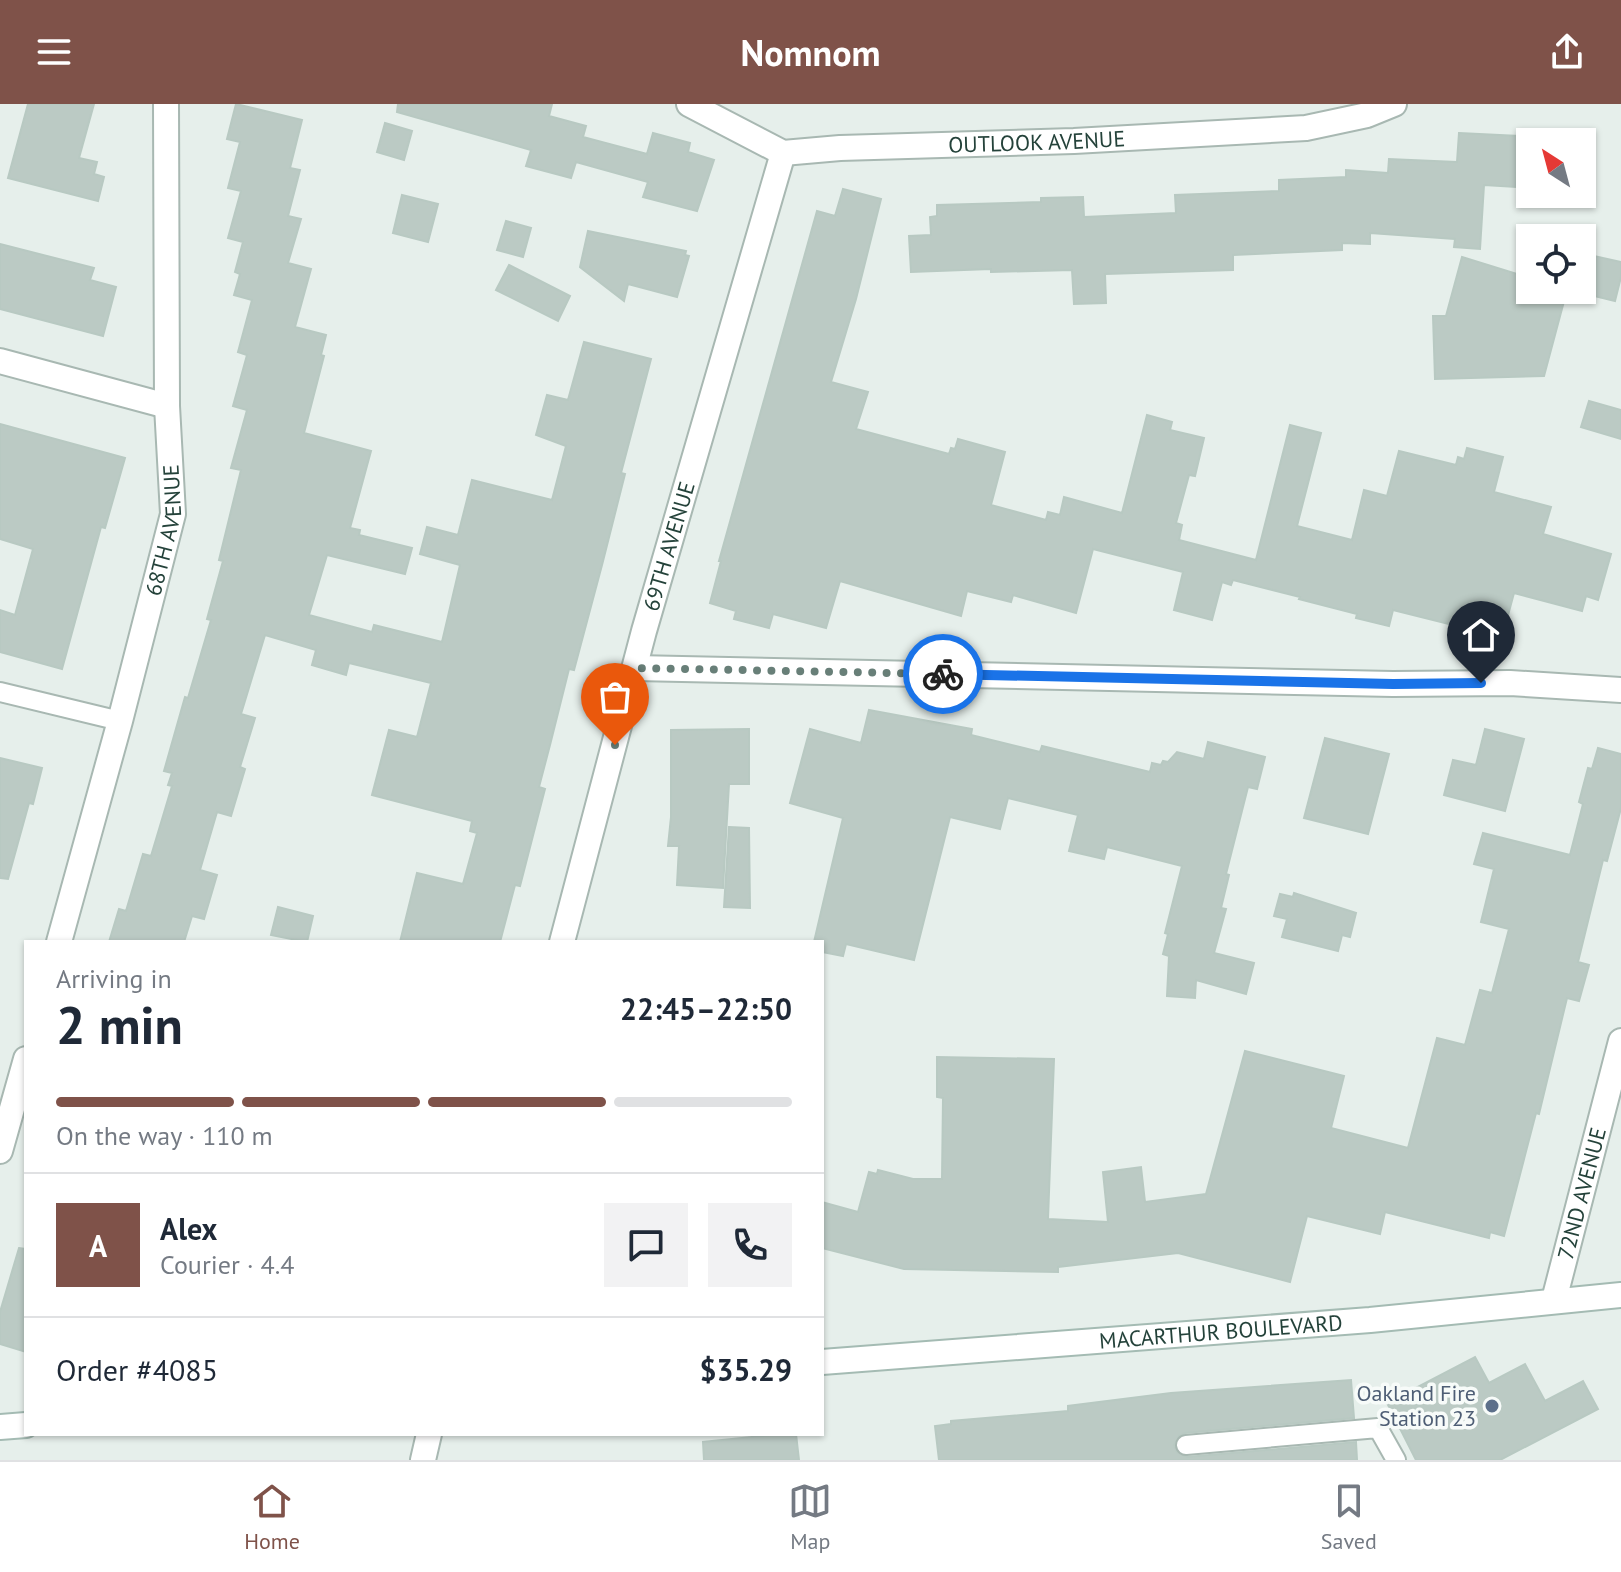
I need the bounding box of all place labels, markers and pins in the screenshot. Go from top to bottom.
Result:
pin [1447,601,1515,683]
pin [581,663,649,745]
place label: Oakland Fire Station 23 [1356,1379,1476,1432]
marker: Oakland Fire Station 23 [1483,1397,1501,1415]

